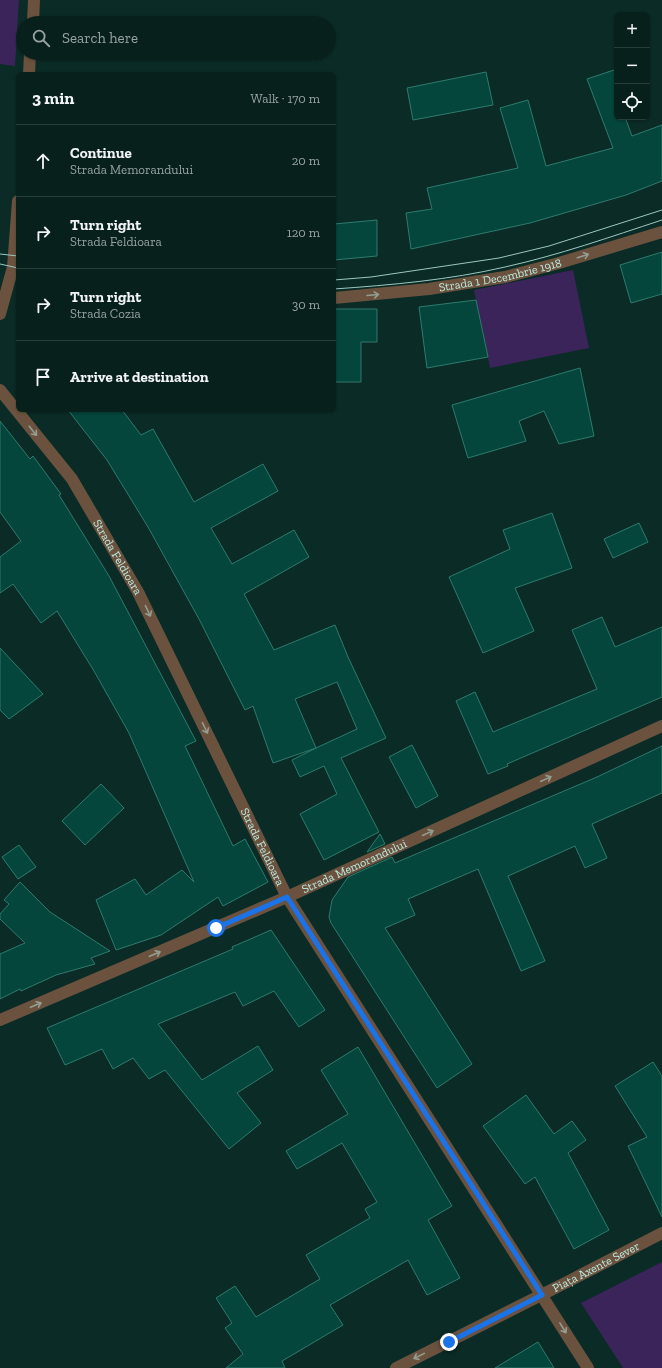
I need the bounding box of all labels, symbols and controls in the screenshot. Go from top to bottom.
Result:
map controls [614,12,650,120]
button: + [614,12,650,48]
search box [16,16,336,60]
icon: search [30,27,52,49]
text: Search here [62,29,138,47]
button: − [614,48,650,84]
button: locate [614,84,650,120]
text: 3 min [32,88,74,108]
text: Walk · 170 m [251,91,320,106]
text: Continue [70,144,132,162]
icon: ahead [32,150,54,172]
text: 20 m [292,153,320,168]
text: Strada Memorandului [70,162,193,177]
text: Turn right [70,216,141,234]
icon: right [32,222,54,244]
text: 120 m [287,225,320,240]
text: Strada Feldioara [70,234,162,249]
one-way arrow [576,252,589,259]
street label: Strada 1 Decembrie 1918 [438,256,563,294]
text: Turn right [70,288,141,306]
one-way arrow [366,292,379,299]
icon: right [32,294,54,316]
text: 30 m [292,297,320,312]
text: Strada Cozia [70,306,141,321]
icon: arrive [32,366,54,388]
text: Arrive at destination [70,368,209,386]
one-way arrow [29,426,38,437]
street label: Strada Feldioara [90,517,145,598]
one-way arrow [145,605,152,617]
one-way arrow [202,722,209,734]
one-way arrow [540,775,552,782]
street label: Strada Feldioara [238,806,288,888]
one-way arrow [421,829,433,836]
street label: Strada Memorandului [299,836,409,896]
route start [207,919,225,937]
one-way arrow [149,950,161,957]
one-way arrow [29,1001,41,1008]
street label: Piața Axente Sever [550,1239,642,1295]
one-way arrow [559,1322,567,1333]
route end [440,1333,458,1351]
one-way arrow [414,1353,426,1360]

